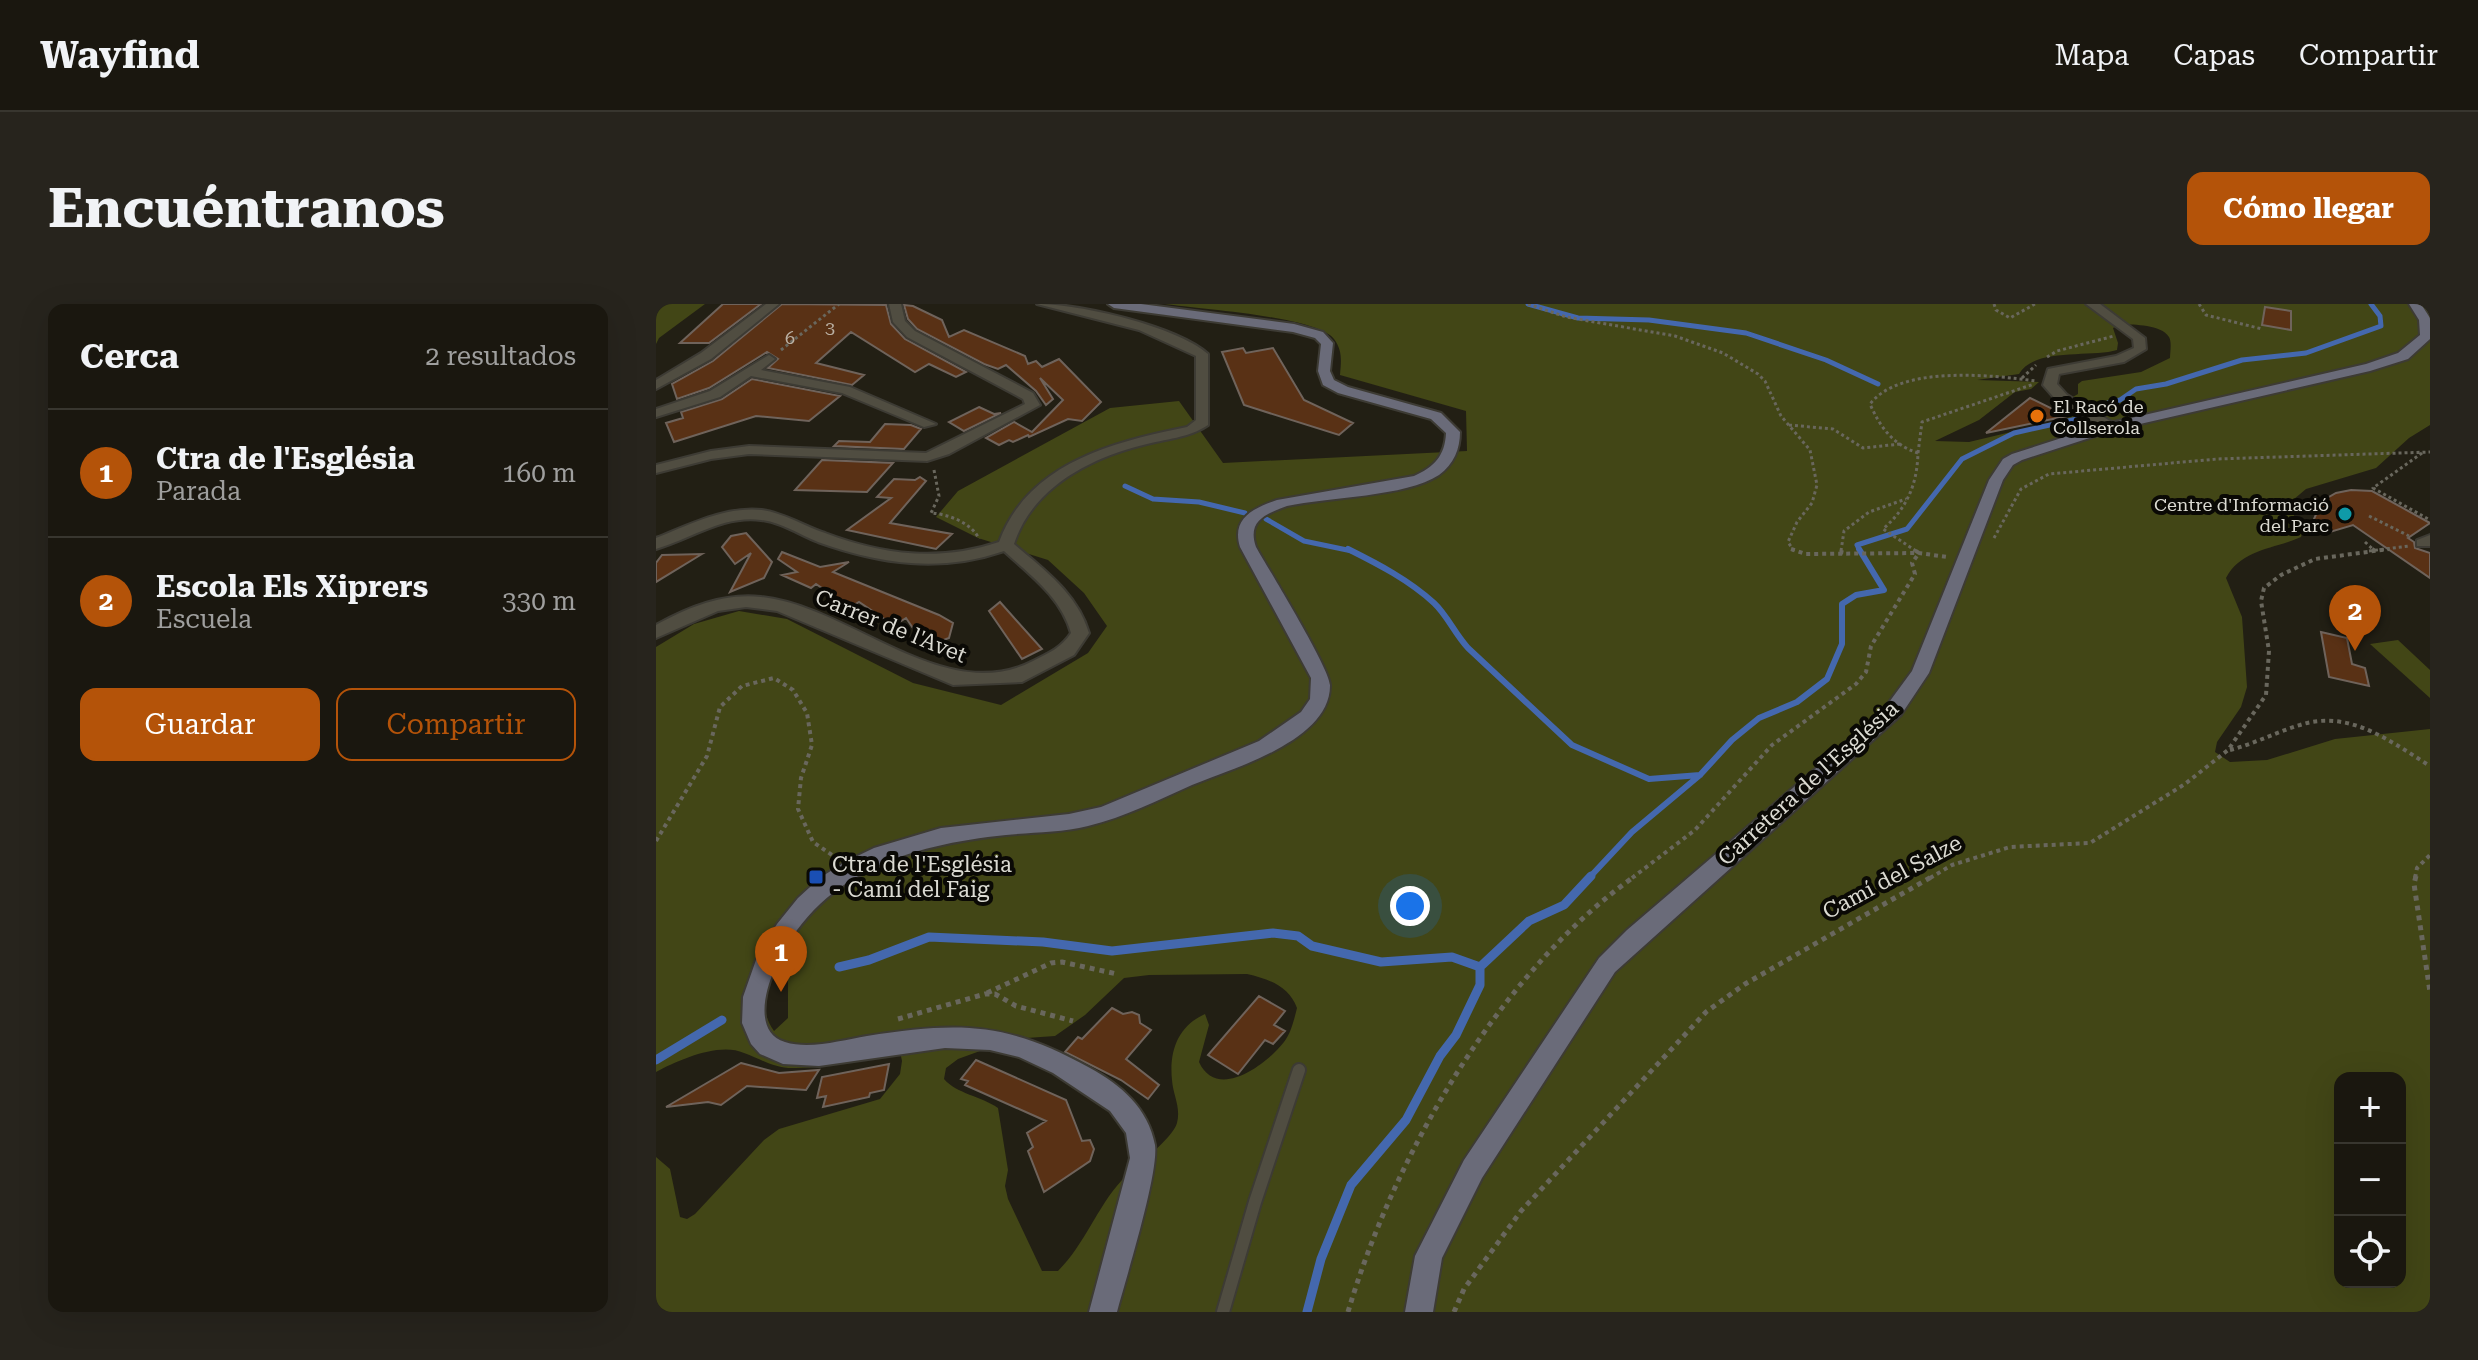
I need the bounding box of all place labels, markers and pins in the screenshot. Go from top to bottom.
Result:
place label: El Racó de Collserola [2053,396,2144,438]
marker: El Racó de Collserola [2028,407,2046,425]
place label: Centre d'Informació del Parc [2154,494,2329,536]
marker: Centre d'Informació del Parc [2336,505,2354,523]
pin: 2 [2329,585,2381,651]
place label: Ctra de l'Església - Camí del Faig [832,852,1012,902]
marker: Ctra de l'Església - Camí del Faig [807,868,825,886]
pin: 1 [755,926,807,992]

